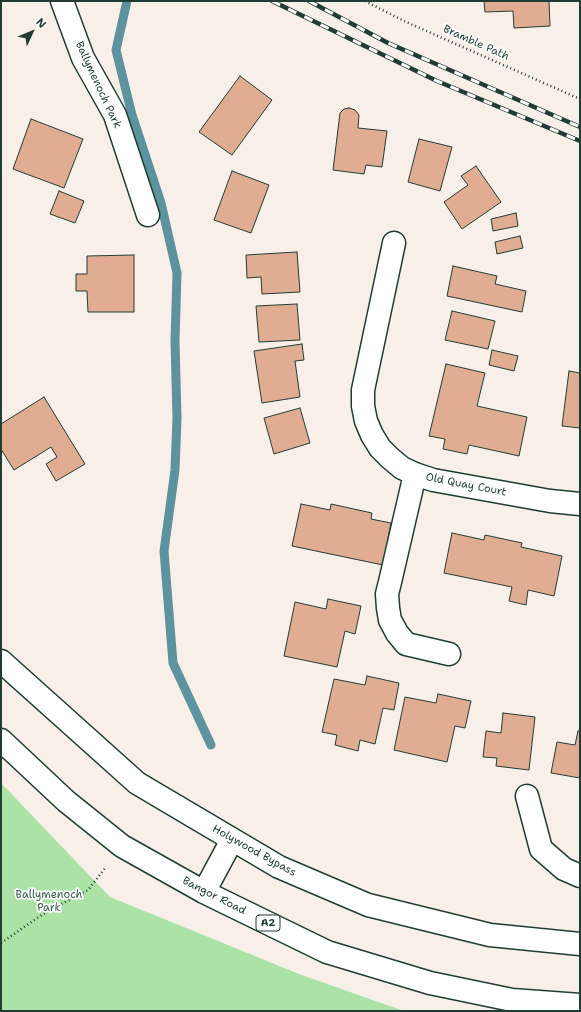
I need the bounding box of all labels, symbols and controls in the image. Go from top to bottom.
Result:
north arrow [12,12,52,52]
text: N [33,15,49,32]
street label: Bramble Path [441,23,511,63]
street label: Ballymenoch Park [72,39,124,131]
street label: Old Quay Court [424,471,508,499]
street label: Holywood Bypass [210,822,298,880]
street label: Bangor Road [180,874,248,918]
park label: Ballymenoch Park [16,888,82,914]
road number: A2 [256,915,280,931]

